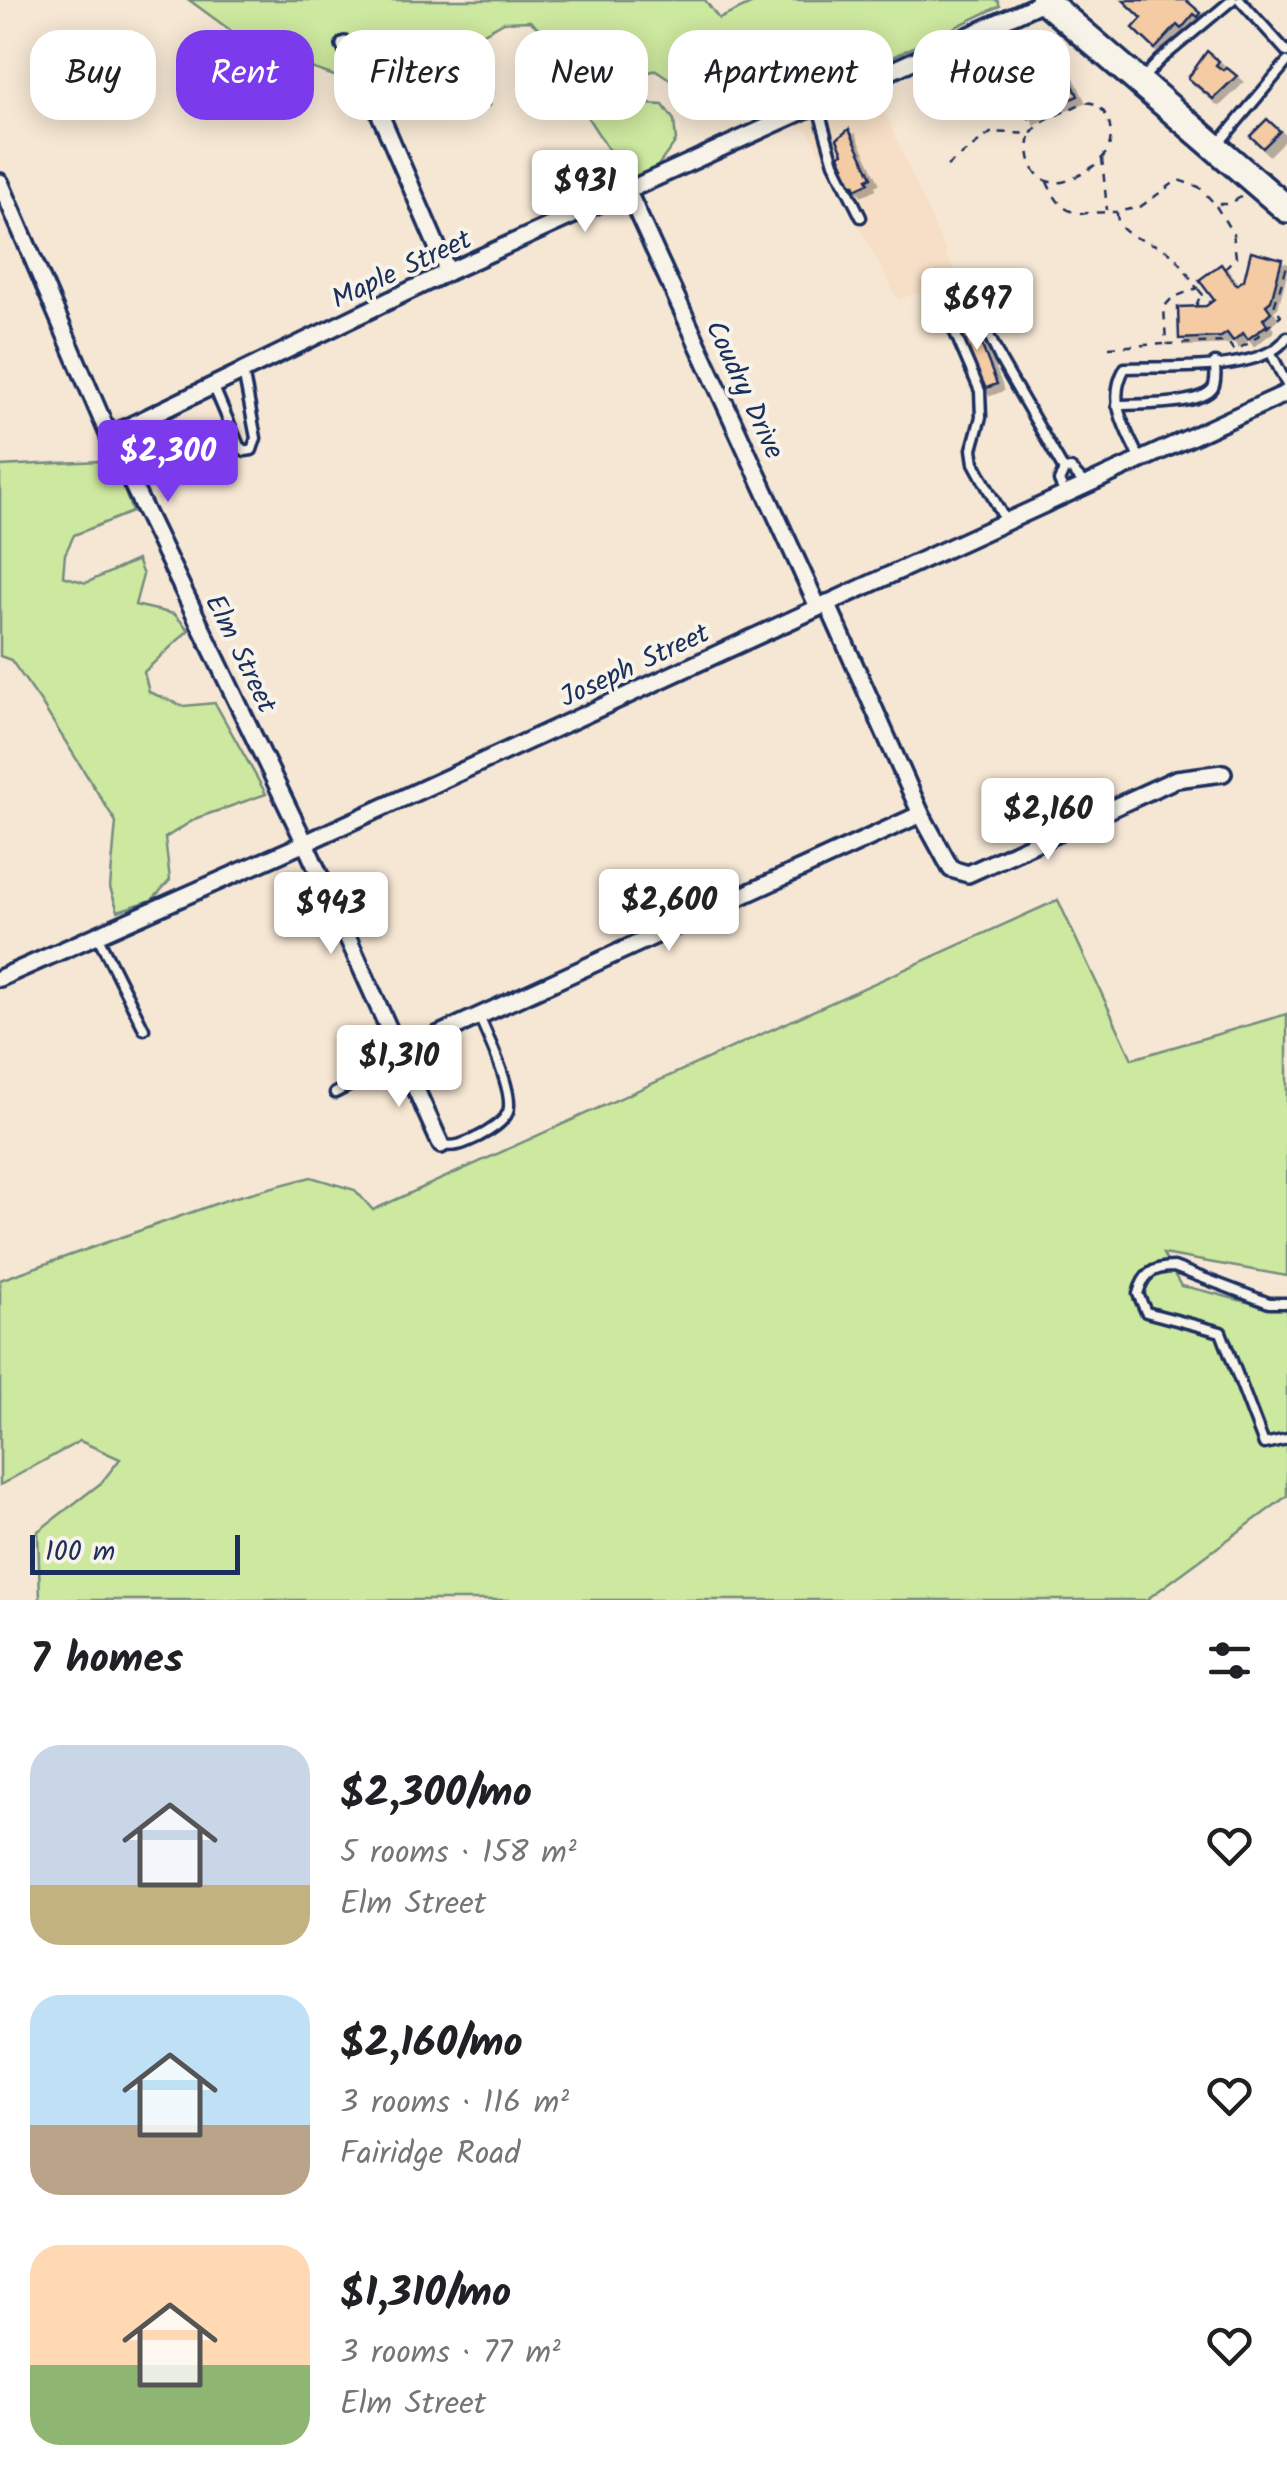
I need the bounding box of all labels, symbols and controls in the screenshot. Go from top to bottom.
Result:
chip: Buy [30,30,156,120]
chip: Rent [176,30,314,120]
chip: Filters [334,30,495,120]
chip: New [515,30,648,120]
chip: Apartment [668,30,893,120]
chip: House [913,30,1070,120]
pin: $931 [526,150,644,235]
text: $931 [554,157,616,208]
street label: Maple Street [324,218,481,322]
pin: $697 [918,268,1036,353]
text: $697 [943,275,1011,326]
street label: Coudry Drive [692,313,796,467]
pin: $2,300 [87,420,249,505]
text: $2,300 [120,427,216,478]
street label: Elm Street [192,587,288,722]
street label: Joseph Street [553,611,719,721]
pin: $2,160 [967,778,1129,863]
text: $2,160 [1003,785,1093,836]
pin: $2,600 [588,869,750,954]
pin: $943 [272,872,390,957]
text: $2,600 [621,876,717,927]
text: $943 [296,879,366,930]
pin: $1,310 [318,1025,480,1110]
text: $1,310 [359,1032,439,1083]
scale bar [30,1530,240,1574]
text: 100 m [45,1530,115,1575]
text: 7 homes [30,1627,183,1694]
icon: filters [1202,1633,1257,1688]
text: $2,300/mo [340,1761,532,1828]
icon: home [110,1785,230,1905]
icon: heart [1202,1818,1257,1873]
text: 5 rooms · 158 m² [340,1828,577,1879]
text: Elm Street [340,1879,486,1930]
text: $2,160/mo [340,2011,523,2078]
icon: home [110,2035,230,2155]
icon: heart [1202,2068,1257,2123]
text: 3 rooms · 116 m² [340,2078,569,2129]
text: Fairidge Road [340,2129,520,2180]
text: $1,310/mo [340,2261,511,2328]
icon: home [110,2285,230,2405]
icon: heart [1202,2318,1257,2373]
text: 3 rooms · 77 m² [340,2328,561,2379]
text: Elm Street [340,2379,486,2430]

